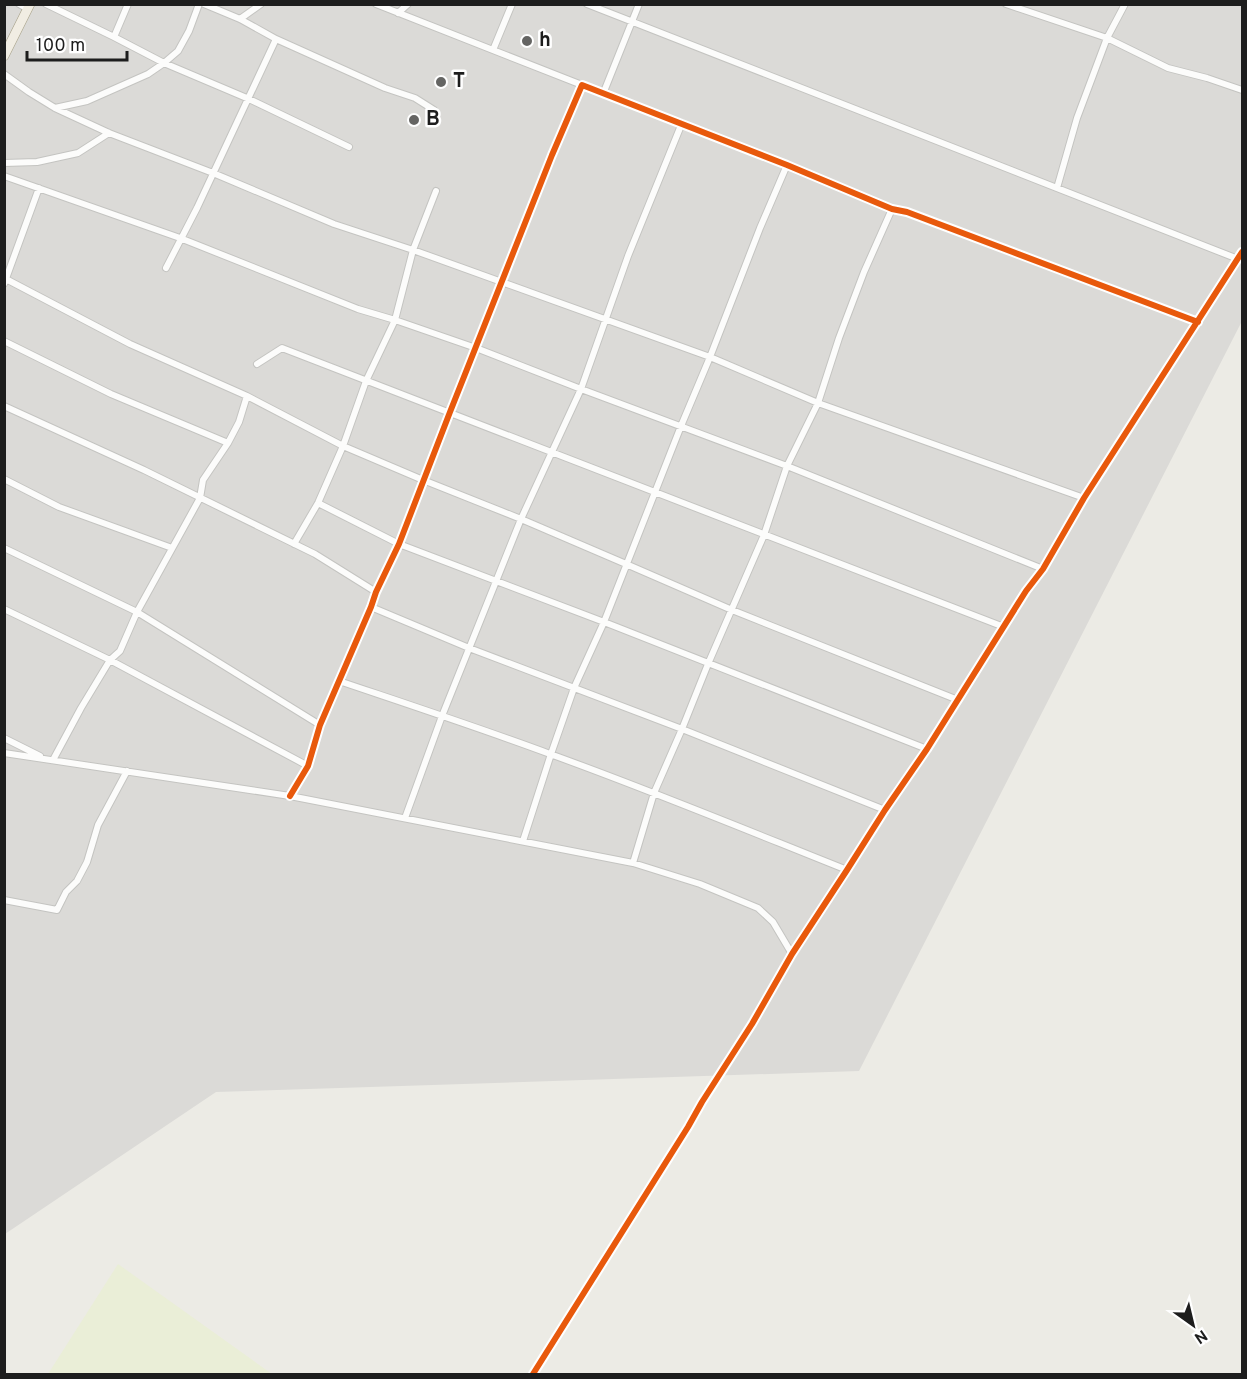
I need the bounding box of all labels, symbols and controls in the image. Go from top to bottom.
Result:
scale bar [27,24,128,62]
place label: h [539,28,551,54]
marker: h [520,34,534,48]
text: 100 m [36,35,85,58]
place label: T [453,69,465,95]
marker: T [434,75,448,89]
place label: B [426,107,440,133]
marker: B [407,113,421,127]
north arrow [1163,1295,1223,1355]
text: N [1190,1324,1211,1347]

